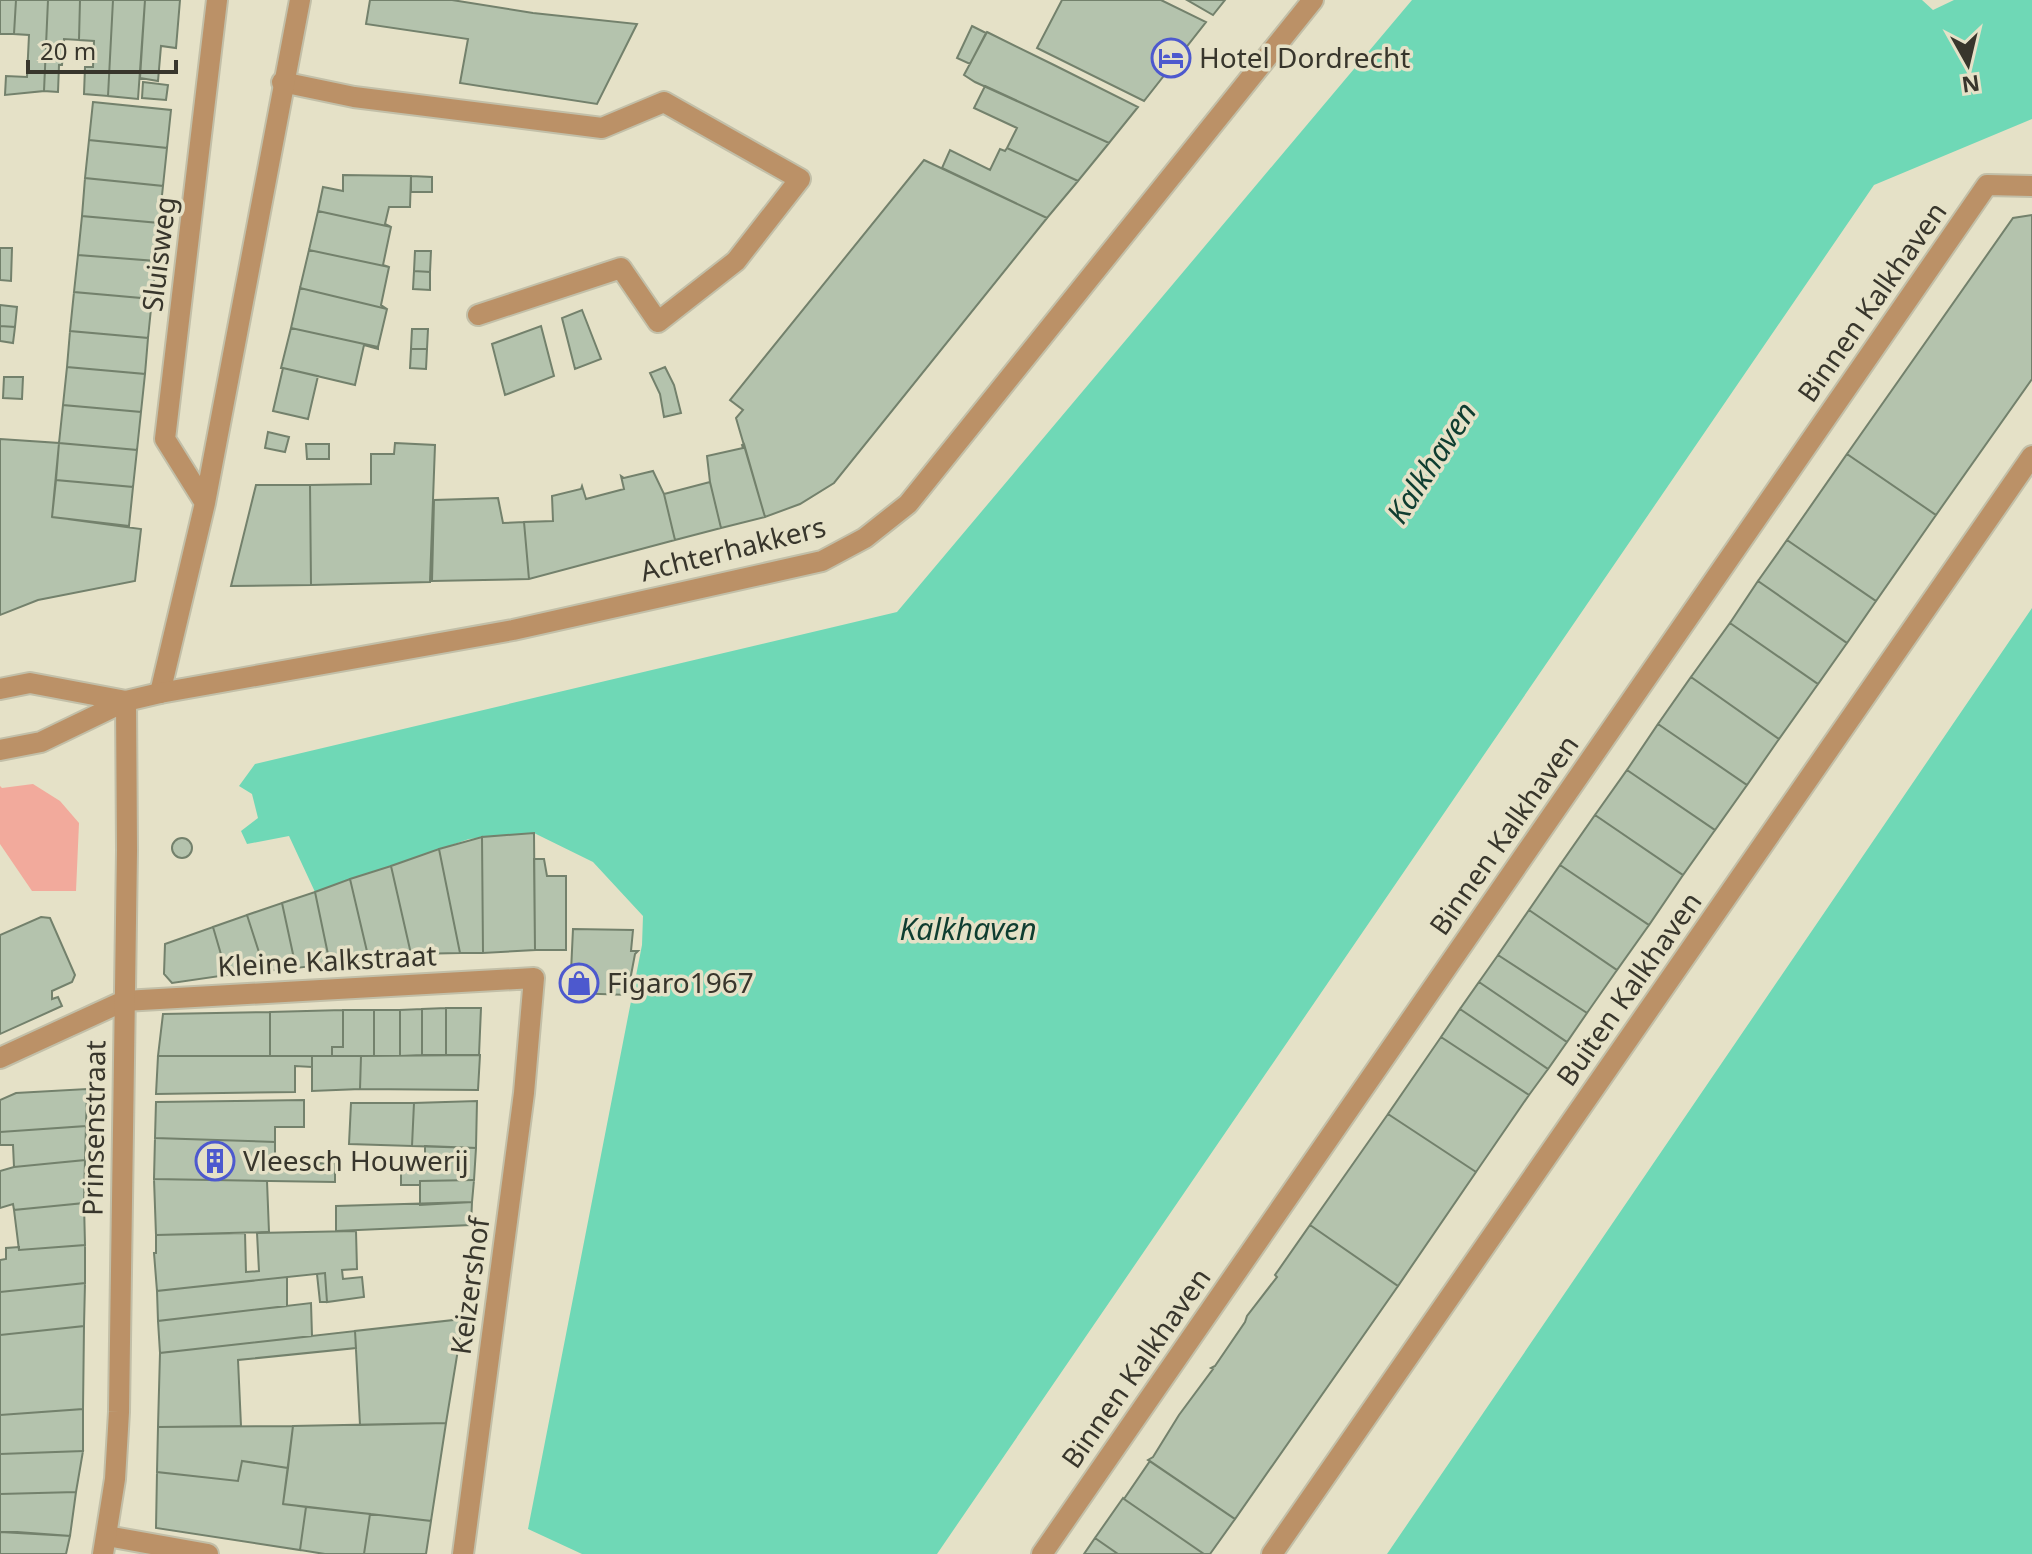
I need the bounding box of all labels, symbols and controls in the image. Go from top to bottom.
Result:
scale bar [28,24,176,74]
north arrow [1928,24,2008,104]
text: 20 m [40,34,96,67]
hotel icon: Hotel Dordrecht [1150,37,1192,79]
place label: Hotel Dordrecht [1199,38,1410,76]
text: N [1960,69,1982,101]
street label: Sluisweg [132,194,184,314]
street label: Binnen Kalkhaven [1788,194,1954,409]
water label: Kalkhaven [1376,393,1485,531]
street label: Achterhakkers [636,507,829,589]
street label: Binnen Kalkhaven [1420,727,1586,942]
street label: Buiten Kalkhaven [1547,884,1709,1093]
water label: Kalkhaven [899,908,1037,949]
street label: Kleine Kalkstraat [216,935,437,985]
shop icon: Figaro1967 [558,962,600,1004]
place label: Figaro1967 [607,963,754,1001]
street label: Prinsenstraat [72,1040,114,1216]
building icon: Vleesch Houwerij [194,1140,236,1182]
place label: Vleesch Houwerij [243,1141,469,1179]
street label: Keizershof [441,1213,498,1357]
street label: Binnen Kalkhaven [1052,1260,1218,1475]

